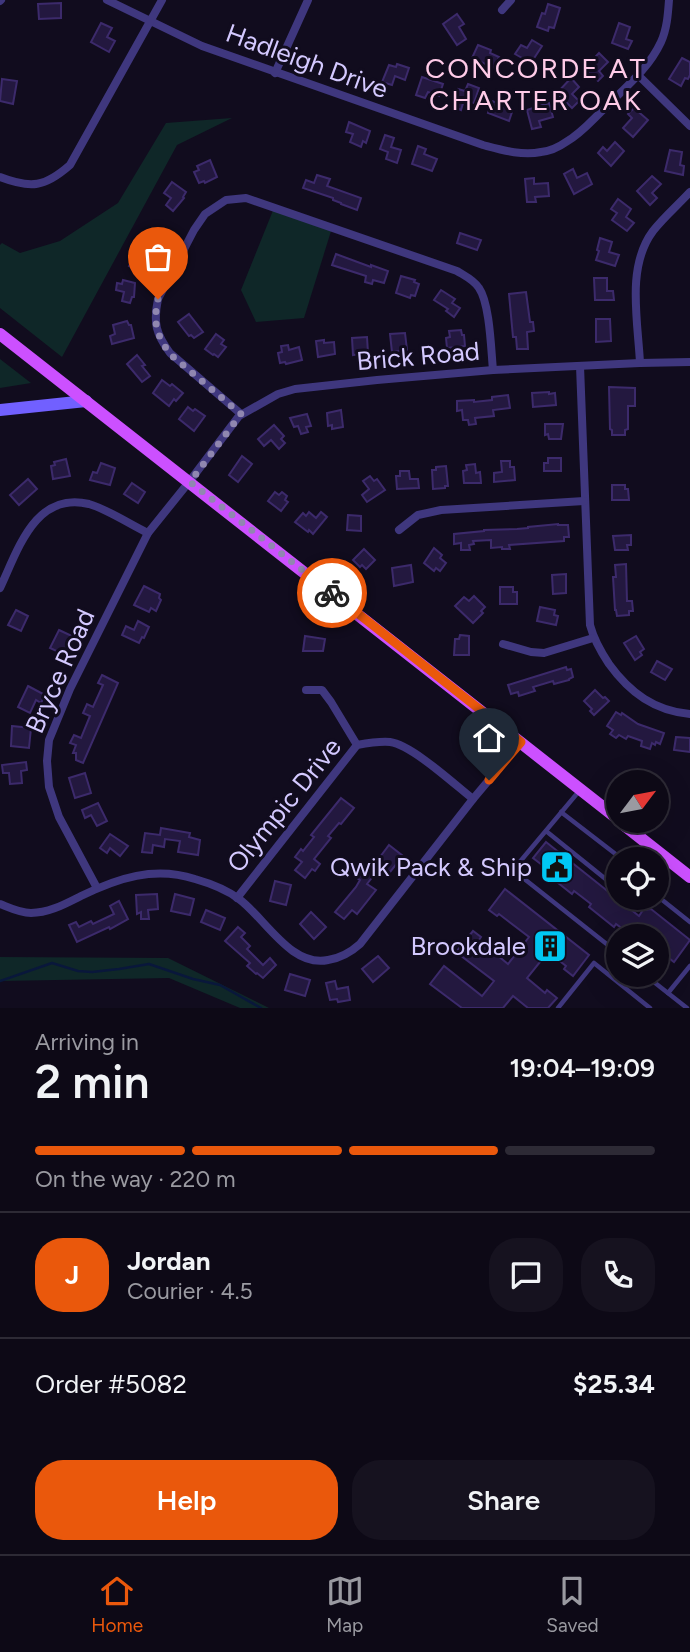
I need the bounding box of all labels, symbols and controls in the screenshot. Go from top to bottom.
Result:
street label: Hadleigh Drive [222,17,392,105]
district label: CONCORDE AT CHARTER OAK [425,51,647,117]
pin [128,227,188,299]
icon: bag [139,238,177,276]
street label: Brick Road [355,335,481,377]
courier [297,558,367,628]
icon: bike [313,574,351,612]
street label: Bryce Road [18,604,102,738]
pin [459,708,519,780]
icon: home [470,719,508,757]
street label: Olympic Drive [220,731,348,879]
north arrow [606,770,668,833]
map controls [606,770,669,987]
button: locate [606,847,669,910]
public building icon: Qwik Pack & Ship [538,848,576,886]
place label: Qwik Pack & Ship [330,851,532,883]
button: layers [606,924,669,987]
building icon: Brookdale [531,927,569,965]
place label: Brookdale [410,930,526,962]
text: Arriving in [35,1028,139,1056]
text: 19:04–19:09 [510,1052,655,1084]
text: 2 min [35,1054,150,1110]
text: On the way · 220 m [35,1165,235,1193]
button: chat [489,1238,563,1312]
button: phone [581,1238,655,1312]
text: Jordan [127,1245,210,1277]
text: J [65,1259,79,1291]
text: Courier · 4.5 [127,1277,253,1305]
text: Order #5082 [35,1368,187,1400]
text: $25.34 [573,1368,655,1400]
button: Help [35,1460,338,1540]
button: Share [352,1460,655,1540]
tab: Home [91,1572,143,1637]
tab: Map [326,1572,364,1637]
tab: Saved [546,1572,599,1637]

